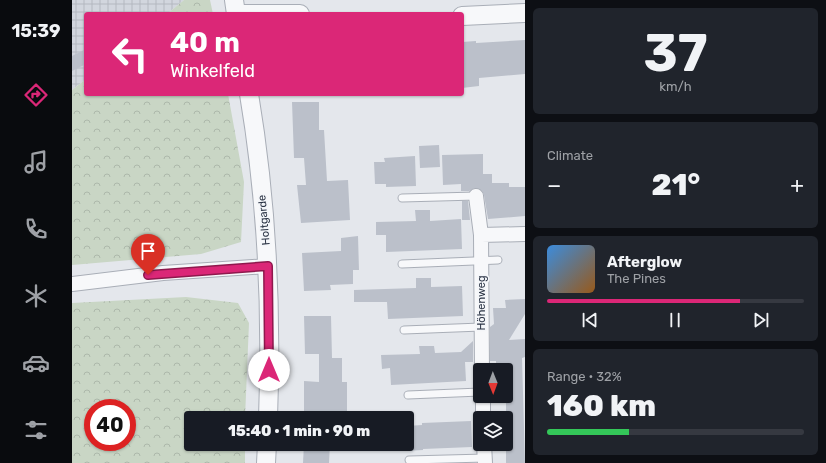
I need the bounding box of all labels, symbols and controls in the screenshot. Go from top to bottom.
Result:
text: 15:39 [11,20,61,42]
text: 37 [643,22,708,84]
text: 40 m [170,26,240,59]
icon: left [104,28,156,80]
text: Winkelfeld [170,60,255,82]
text: km/h [659,79,692,94]
icon: directions [22,81,50,109]
icon: music [22,148,50,176]
text: Climate [547,148,593,163]
text: 21° [651,167,700,203]
text: − [547,172,561,199]
text: + [790,172,804,199]
street label: Holtgarde [255,194,273,246]
icon: phone [22,215,50,243]
pin [131,234,165,275]
icon: arrive [137,240,159,262]
text: Afterglow [607,253,682,271]
text: The Pines [607,271,666,286]
street label: Höhenweg [475,275,488,331]
icon: climate [22,282,50,310]
icon: previous [579,309,601,331]
icon: pause [664,309,686,331]
icon: next [750,309,772,331]
icon: car [22,349,50,377]
position arrow [248,349,290,391]
north arrow [473,363,513,403]
map controls [473,363,513,451]
text: Range · 32% [547,369,622,384]
text: 160 km [547,388,656,424]
speed limit sign: 40 [84,399,136,451]
button: layers [473,411,513,451]
icon: filters [22,416,50,444]
text: 15:40 · 1 min · 90 m [228,422,370,440]

